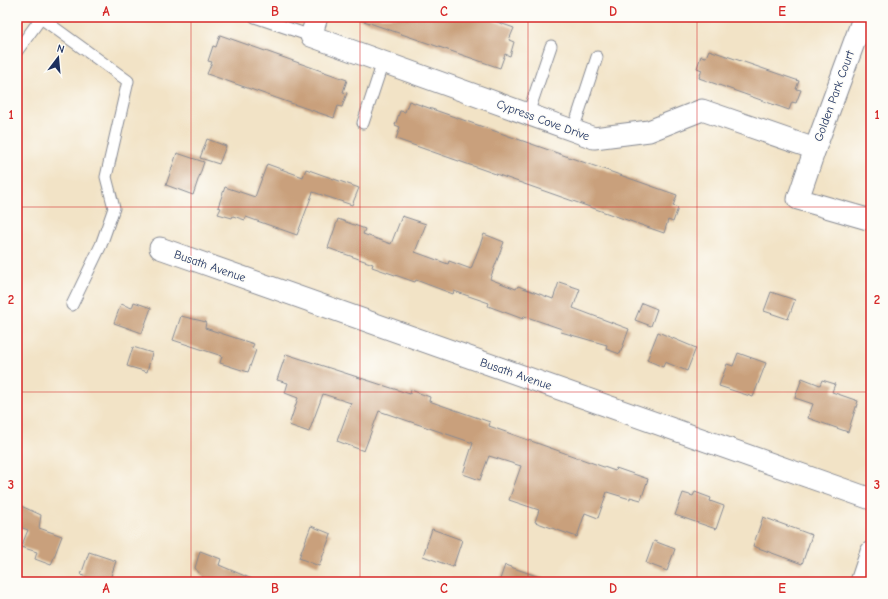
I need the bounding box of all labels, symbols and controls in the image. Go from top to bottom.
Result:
text: A [102,4,110,19]
text: B [271,4,279,19]
text: C [440,4,448,19]
text: D [609,4,617,19]
text: E [778,4,786,19]
north arrow [38,38,78,78]
text: N [55,42,66,56]
street label: Golden Park Court [811,48,857,143]
street label: Cypress Cove Drive [495,97,591,143]
text: 1 [8,107,14,122]
text: 1 [874,107,880,122]
street label: Busath Avenue [172,247,248,285]
text: 2 [8,292,14,307]
text: 2 [874,292,880,307]
street label: Busath Avenue [478,355,554,393]
text: 3 [8,477,14,492]
text: 3 [874,477,880,492]
text: A [102,581,110,596]
text: B [271,581,279,596]
text: C [440,581,448,596]
text: D [609,581,617,596]
text: E [778,581,786,596]

